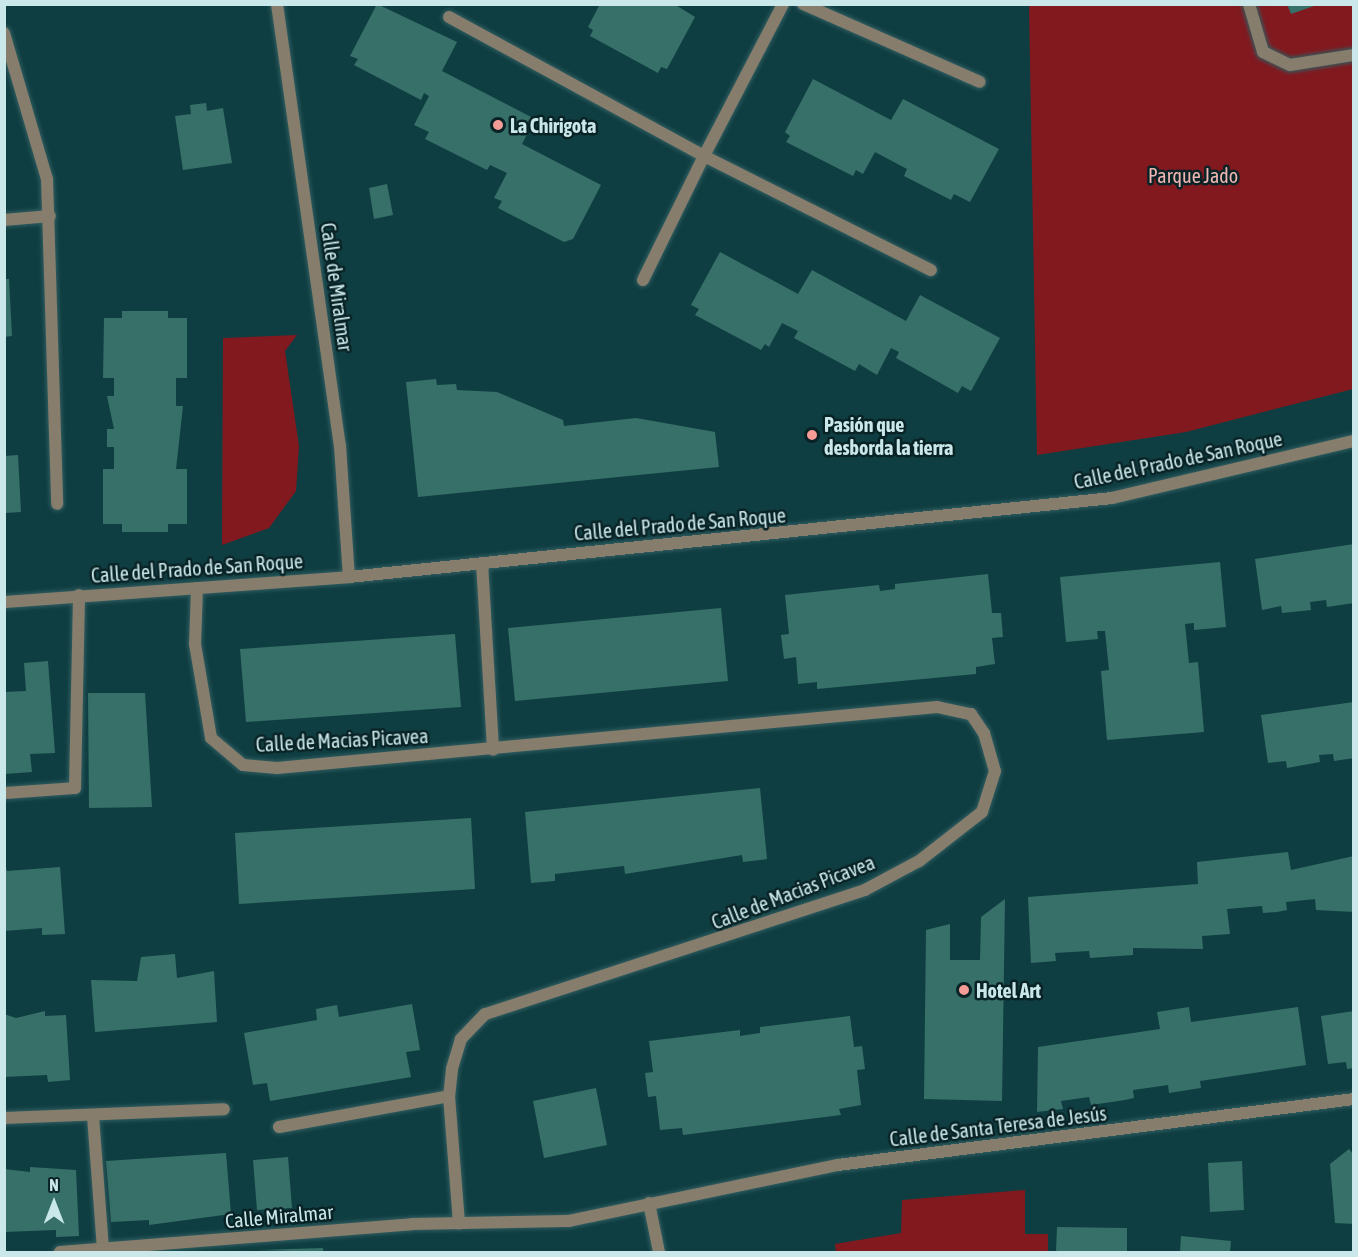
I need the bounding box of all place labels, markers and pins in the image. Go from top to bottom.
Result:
place label: La Chirigota [510,113,596,137]
marker: La Chirigota [491,118,505,132]
place label: Pasión que desborda la tierra [824,412,953,459]
marker: Pasión que desborda la tierra [805,428,819,442]
place label: Hotel Art [976,978,1041,1002]
marker: Hotel Art [957,983,971,997]

